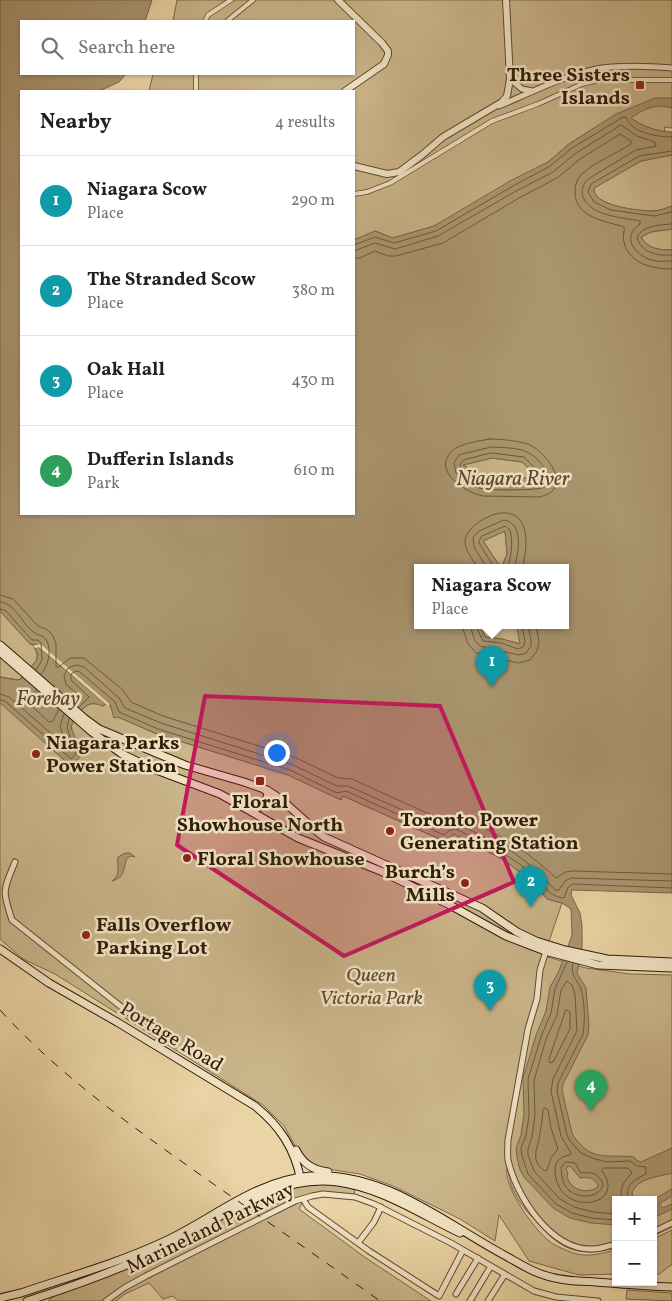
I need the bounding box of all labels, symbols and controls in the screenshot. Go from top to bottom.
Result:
search box [20,20,355,75]
icon: search [38,34,66,62]
text: Search here [78,35,175,61]
place label: Three Sisters Islands [507,62,630,113]
marker: Three Sisters Islands [634,79,646,91]
text: Nearby [40,108,111,137]
text: 4 results [275,112,335,134]
text: Niagara Scow [87,177,207,203]
text: 1 [53,190,59,212]
text: 290 m [291,190,335,212]
text: Place [87,203,124,225]
text: The Stranded Scow [87,267,256,293]
text: 2 [52,280,60,302]
text: 380 m [292,280,335,302]
text: Place [87,293,124,315]
text: Oak Hall [87,357,165,383]
text: 3 [52,370,60,392]
text: 430 m [291,370,335,392]
text: Place [87,383,124,405]
text: Dufferin Islands [87,447,234,473]
text: 4 [51,460,61,482]
text: 610 m [294,460,335,482]
water label: Niagara River [456,465,570,494]
text: Park [87,473,120,495]
popup [414,564,569,629]
text: Niagara Scow [432,573,551,599]
text: Place [432,599,468,621]
pin: 1 [476,646,508,687]
water label: Forebay [16,685,80,714]
place label: Niagara Parks Power Station [46,730,179,781]
your location [264,740,290,766]
marker: Niagara Parks Power Station [30,748,42,760]
marker: Floral Showhouse North [254,775,266,787]
place label: Floral Showhouse North [177,789,343,840]
place label: Toronto Power Generating Station [400,807,579,858]
marker: Toronto Power Generating Station [384,825,396,837]
place label: Floral Showhouse [197,846,365,874]
marker: Floral Showhouse [181,852,193,864]
place label: Burch’s Mills [385,859,455,910]
pin: 2 [515,866,547,907]
marker: Burch’s Mills [459,877,471,889]
place label: Falls Overflow Parking Lot [96,912,231,963]
marker: Falls Overflow Parking Lot [80,929,92,941]
park label: Queen Victoria Park [319,962,423,1013]
pin: 3 [474,970,506,1011]
street label: Portage Road [114,996,228,1080]
pin: 4 [575,1070,607,1111]
street label: Marineland Parkway [122,1176,300,1282]
map controls [612,1196,657,1286]
button: + [612,1196,657,1241]
button: − [612,1241,657,1286]

